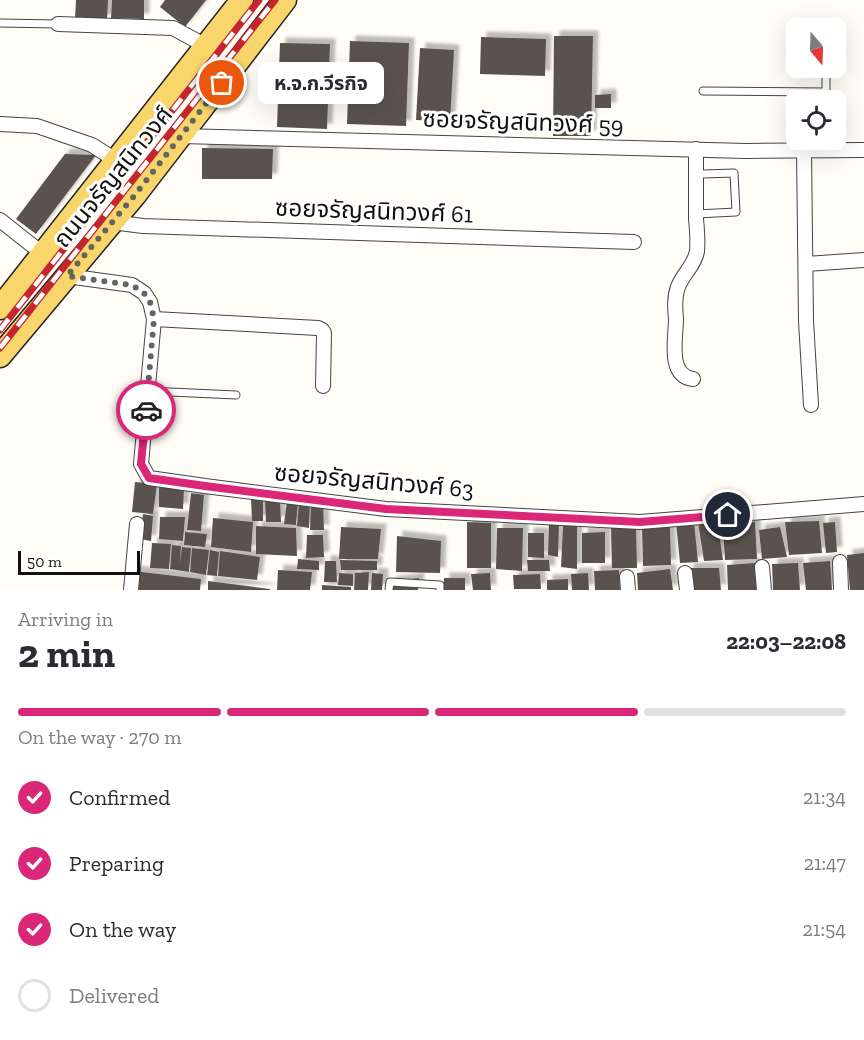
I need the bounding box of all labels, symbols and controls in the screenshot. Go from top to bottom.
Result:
north arrow [786,18,846,78]
map controls [786,18,846,150]
pin [196,57,247,108]
callout: ห.จ.ก.วีรกิจ [258,62,384,104]
icon: bag [205,66,238,99]
text: ห.จ.ก.วีรกิจ [274,71,368,95]
button: locate [786,90,846,150]
street label: ถนนจรัญสนิทวงศ์ [47,100,178,253]
street label: ซอยจรัญสนิทวงศ์ 59 [422,104,624,139]
street label: ซอยจรัญสนิทวงศ์ 61 [275,193,473,228]
courier [116,380,176,440]
icon: car [130,394,163,427]
street label: ซอยจรัญสนิทวงศ์ 63 [273,457,475,504]
pin [702,489,753,540]
icon: home [711,498,744,531]
scale bar [18,548,140,576]
text: 50 m [27,552,62,571]
text: Arriving in [18,607,113,631]
text: 22:03–22:08 [726,628,846,655]
text: 2 min [18,630,115,677]
text: On the way · 270 m [18,725,181,749]
icon: check [18,781,51,814]
text: Confirmed [69,784,170,811]
text: 21:34 [803,785,846,809]
icon: check [18,847,51,880]
text: Preparing [69,850,164,877]
text: 21:47 [804,851,846,875]
icon: check [18,913,51,946]
text: On the way [69,916,176,943]
text: 21:54 [803,917,846,941]
text: Delivered [69,982,159,1009]

